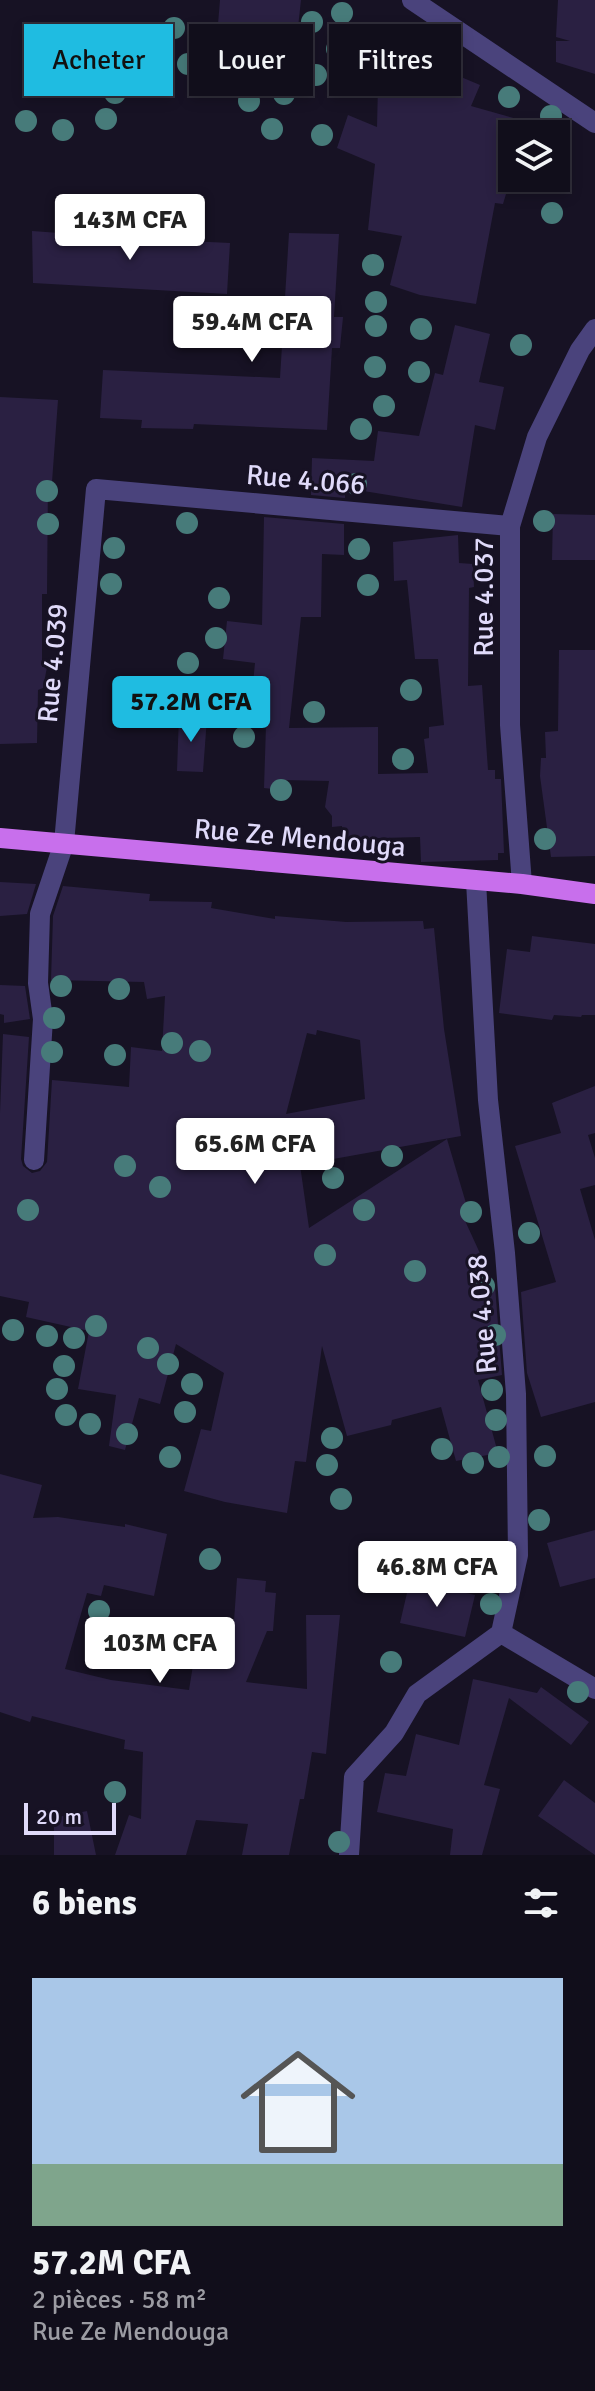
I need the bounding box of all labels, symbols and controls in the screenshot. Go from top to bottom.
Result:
chip: Acheter [24,24,173,96]
chip: Louer [189,24,313,96]
chip: Filtres [329,24,461,96]
map controls [498,120,570,192]
button: layers [498,120,570,192]
pin: 143M CFA [47,194,213,262]
text: 143M CFA [73,204,187,236]
pin: 59.4M CFA [160,296,344,364]
text: 59.4M CFA [191,306,313,338]
street label: Rue 4.066 [245,458,367,502]
street label: Rue 4.037 [467,537,501,657]
street label: Rue 4.039 [31,602,75,724]
pin: 57.2M CFA [99,676,283,744]
text: 57.2M CFA [130,686,252,718]
street label: Rue Ze Mendouga [193,812,407,864]
pin: 65.6M CFA [163,1118,347,1186]
text: 65.6M CFA [194,1128,316,1160]
street label: Rue 4.038 [460,1253,504,1375]
pin: 46.8M CFA [345,1541,529,1609]
text: 46.8M CFA [376,1551,498,1583]
pin: 103M CFA [77,1617,243,1685]
text: 103M CFA [103,1627,217,1659]
scale bar [24,1799,116,1835]
text: 20 m [36,1803,82,1830]
icon: filters [519,1881,563,1925]
text: 6 biens [32,1882,137,1924]
icon: home [226,2030,370,2174]
text: 57.2M CFA [32,2242,191,2284]
text: 2 pièces · 58 m² [32,2284,207,2316]
text: Rue Ze Mendouga [32,2316,229,2348]

